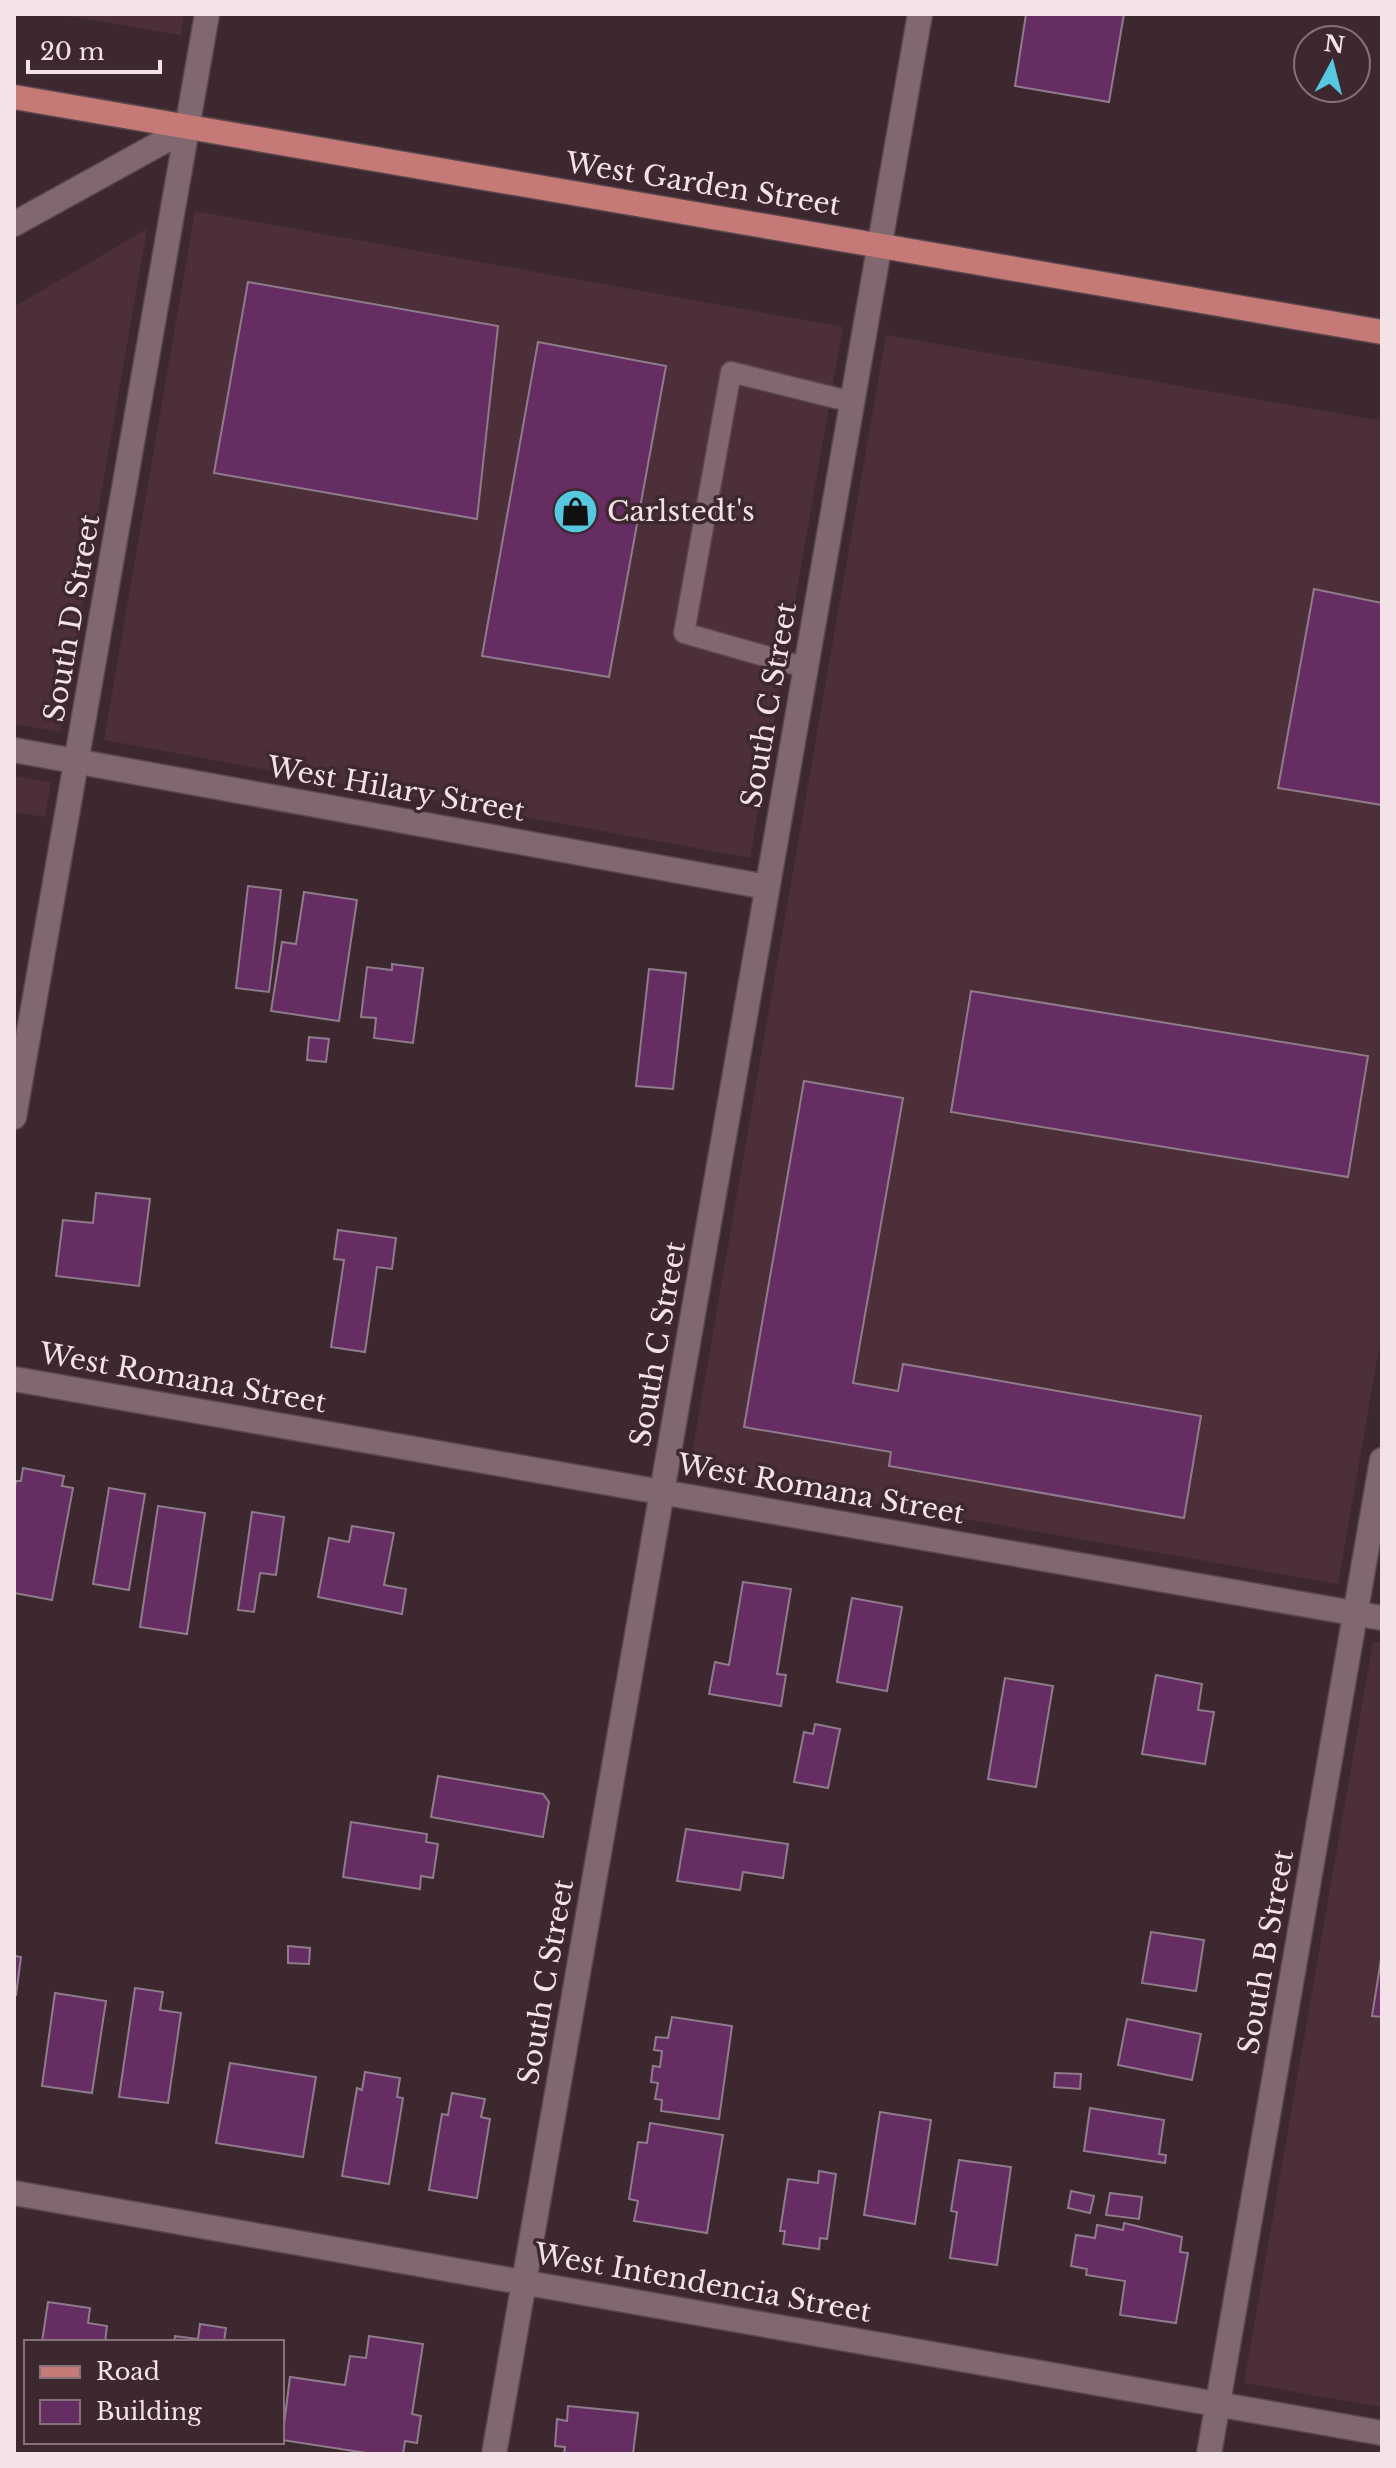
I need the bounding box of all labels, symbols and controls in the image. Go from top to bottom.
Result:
scale bar [28,24,160,74]
north arrow [1292,24,1372,104]
text: N [1322,30,1347,59]
text: 20 m [40,37,105,66]
street label: West Garden Street [562,145,843,223]
shop icon: Carlstedt's [552,487,600,535]
place label: Carlstedt's [607,494,755,529]
street label: South D Street [37,511,108,724]
street label: South C Street [734,599,804,810]
street label: West Hilary Street [264,749,528,829]
street label: South C Street [623,1238,693,1449]
street label: West Romana Street [36,1335,330,1421]
street label: West Romana Street [674,1446,968,1532]
street label: South B Street [1231,1847,1301,2057]
street label: South C Street [511,1876,581,2087]
street label: West Intendencia Street [531,2236,874,2330]
legend [24,2340,284,2444]
text: Road [96,2357,160,2386]
text: Building [96,2397,202,2426]

